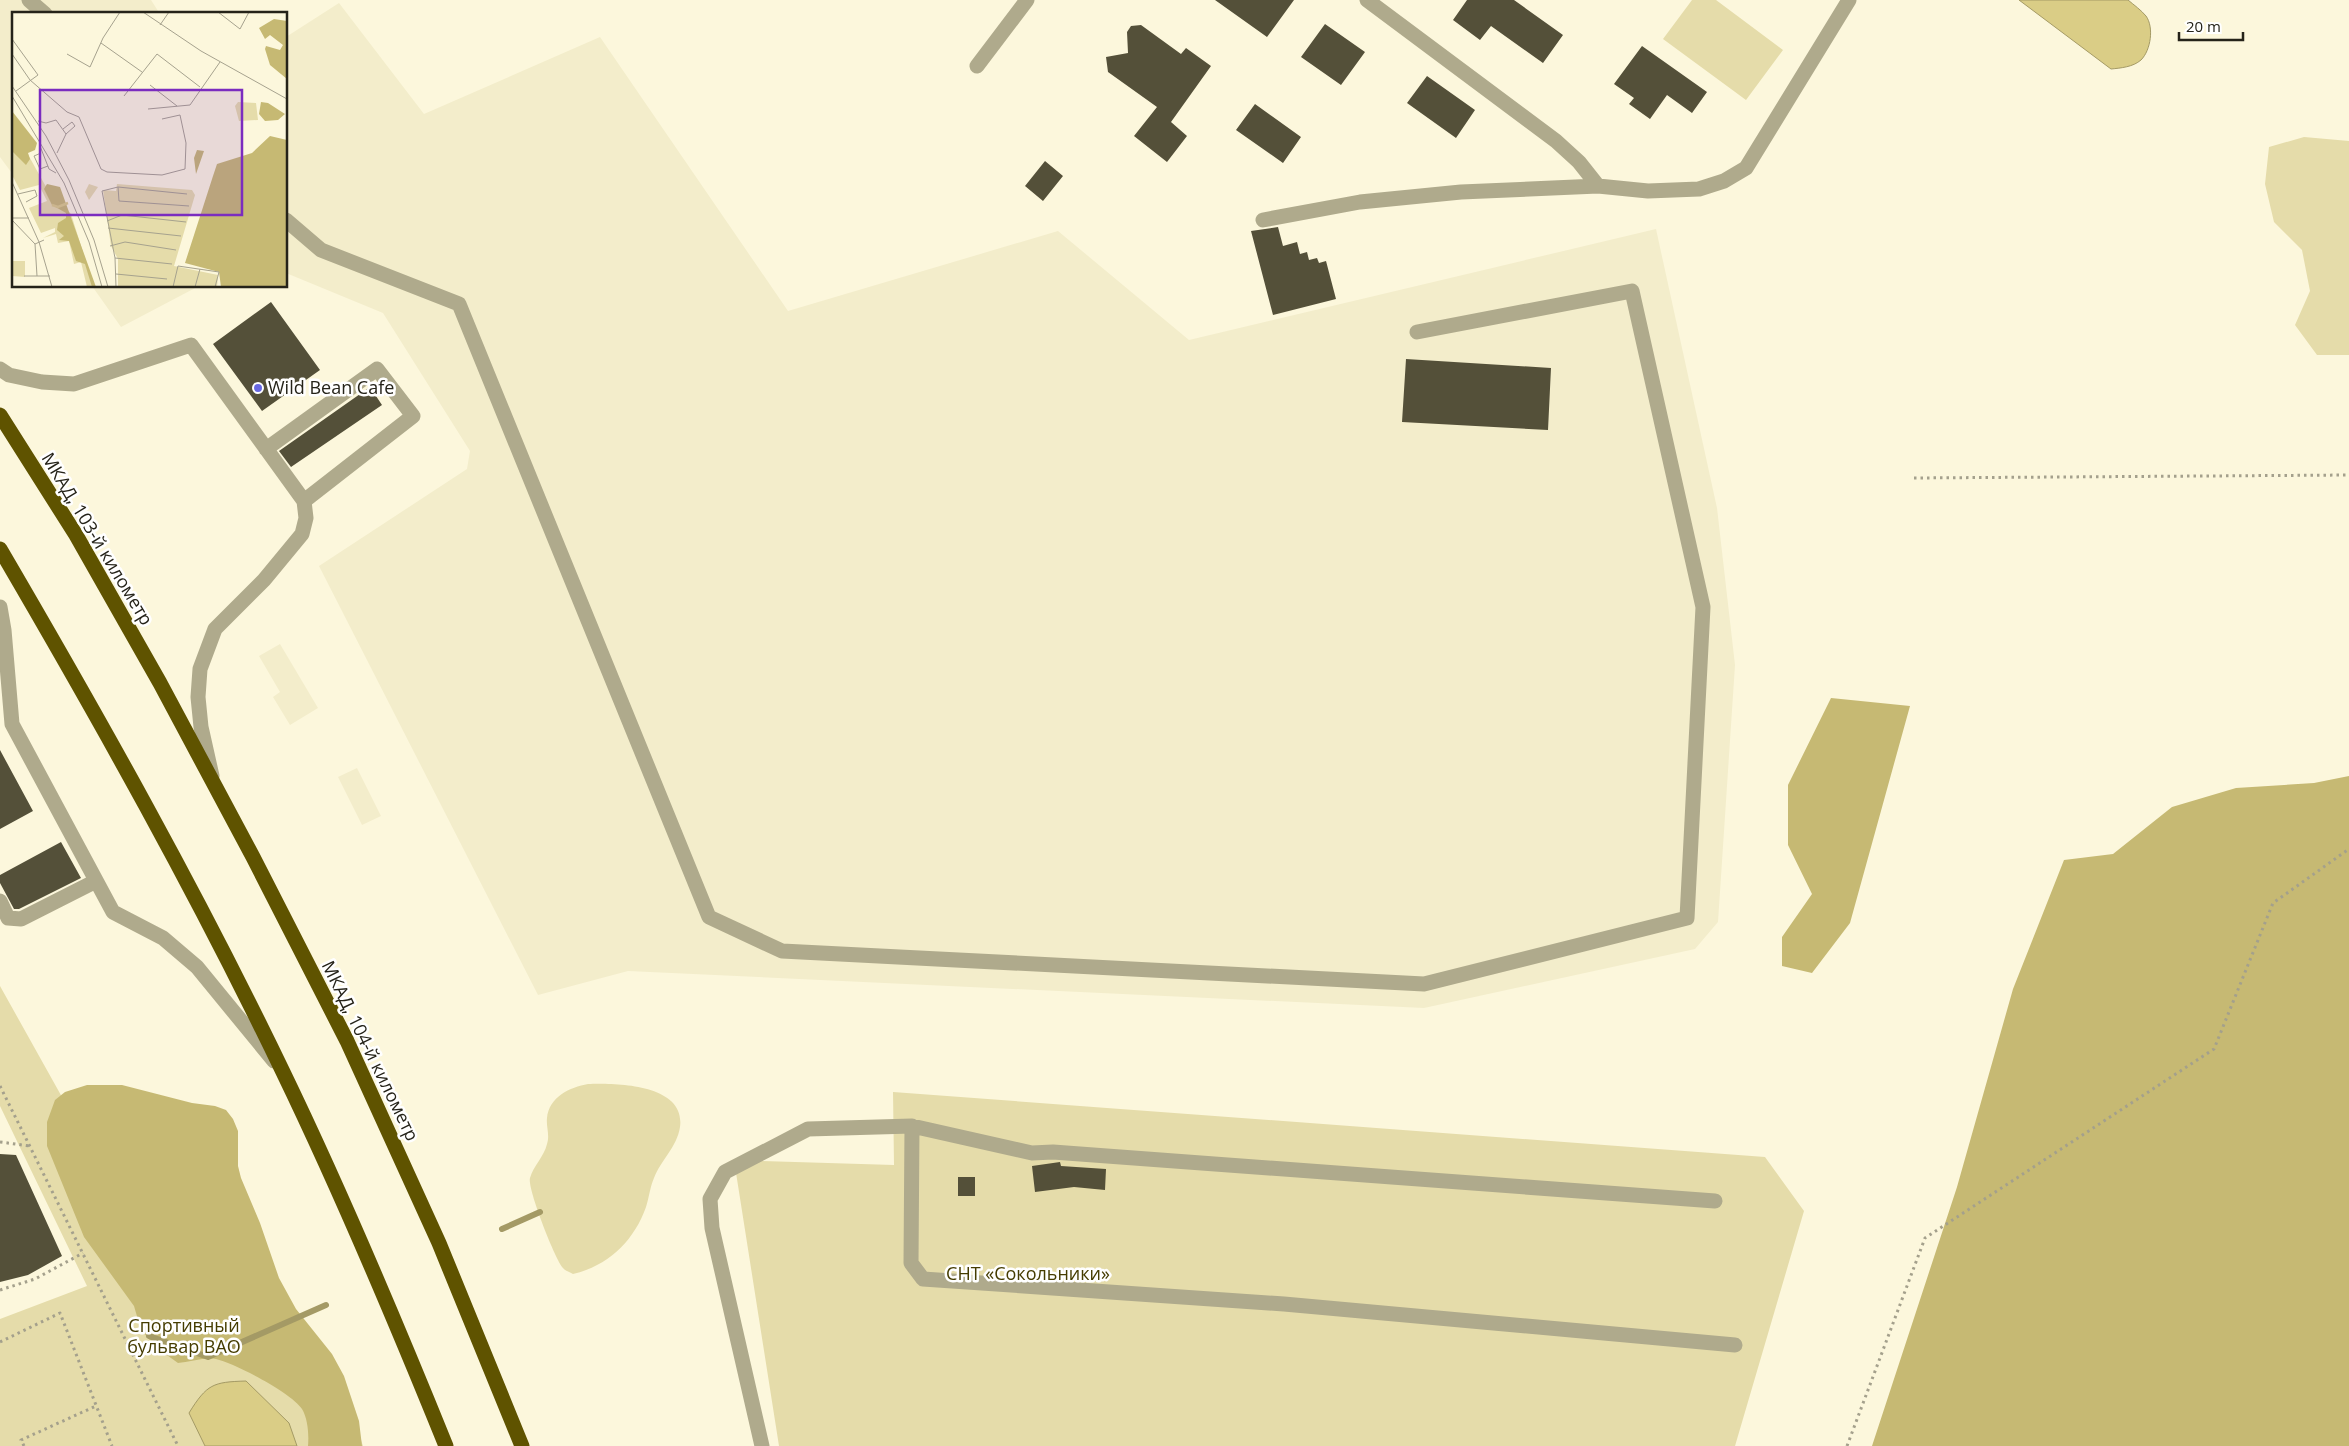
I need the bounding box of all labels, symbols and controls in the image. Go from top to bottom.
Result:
scale bar [2179,10,2243,42]
inset map [12,12,288,288]
text: 20 m [2186,16,2221,36]
place label: Wild Bean Cafe [268,375,394,399]
marker: Wild Bean Cafe [252,382,264,394]
street label: МКАД, 103-й километр [37,448,159,629]
street label: МКАД, 104-й километр [317,956,425,1145]
park label: СНТ «Сокольники» [946,1261,1110,1285]
park label: Спортивный бульвар ВАО [127,1313,241,1358]

